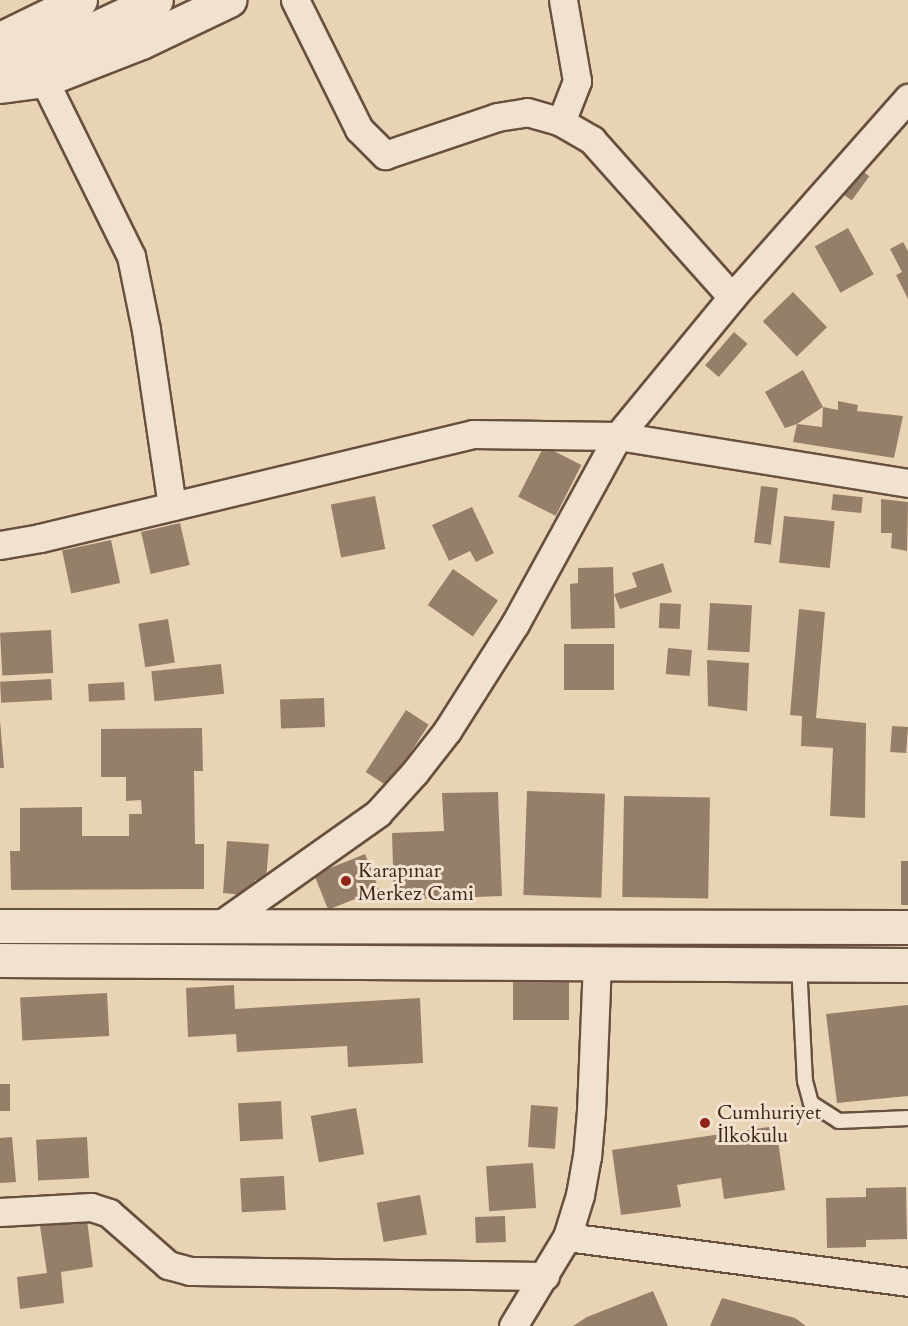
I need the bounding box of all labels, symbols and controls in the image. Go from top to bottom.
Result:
place label: Karapınar Merkez Cami [358,858,474,905]
marker: Karapınar Merkez Cami [339,874,353,888]
place label: Cumhuriyet İlkokulu [717,1100,821,1147]
marker: Cumhuriyet İlkokulu [698,1116,712,1130]

